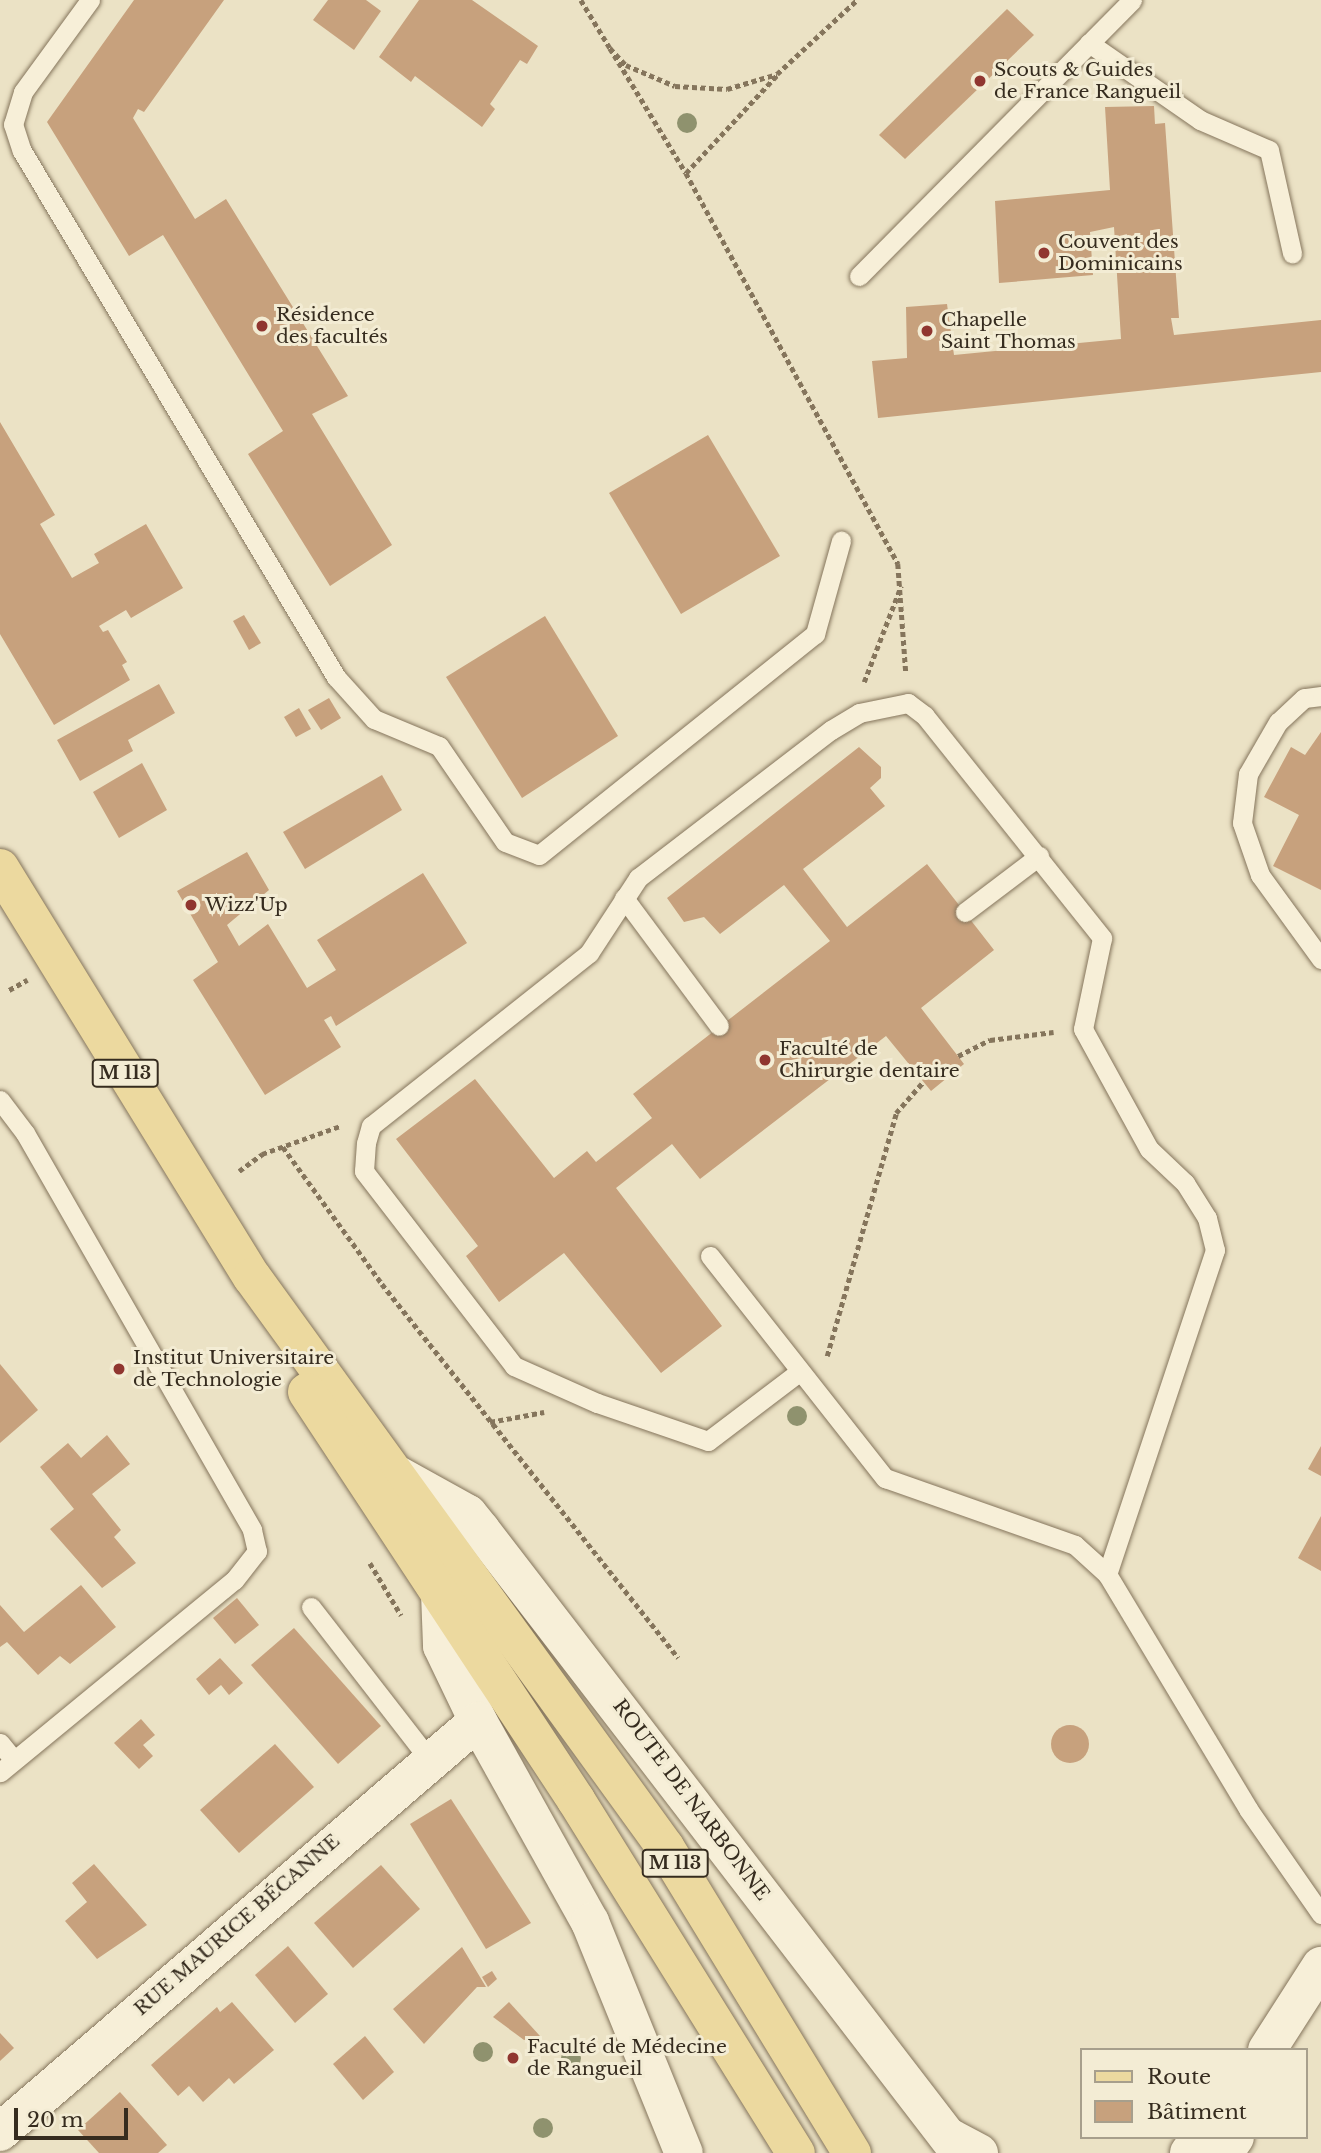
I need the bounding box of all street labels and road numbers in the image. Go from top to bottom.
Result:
road number: M 113 [90,1058,160,1088]
street label: ROUTE DE NARBONNE [608,1695,774,1905]
street label: RUE MAURICE BÉCANNE [130,1830,344,2020]
road number: M 113 [640,1849,710,1878]

